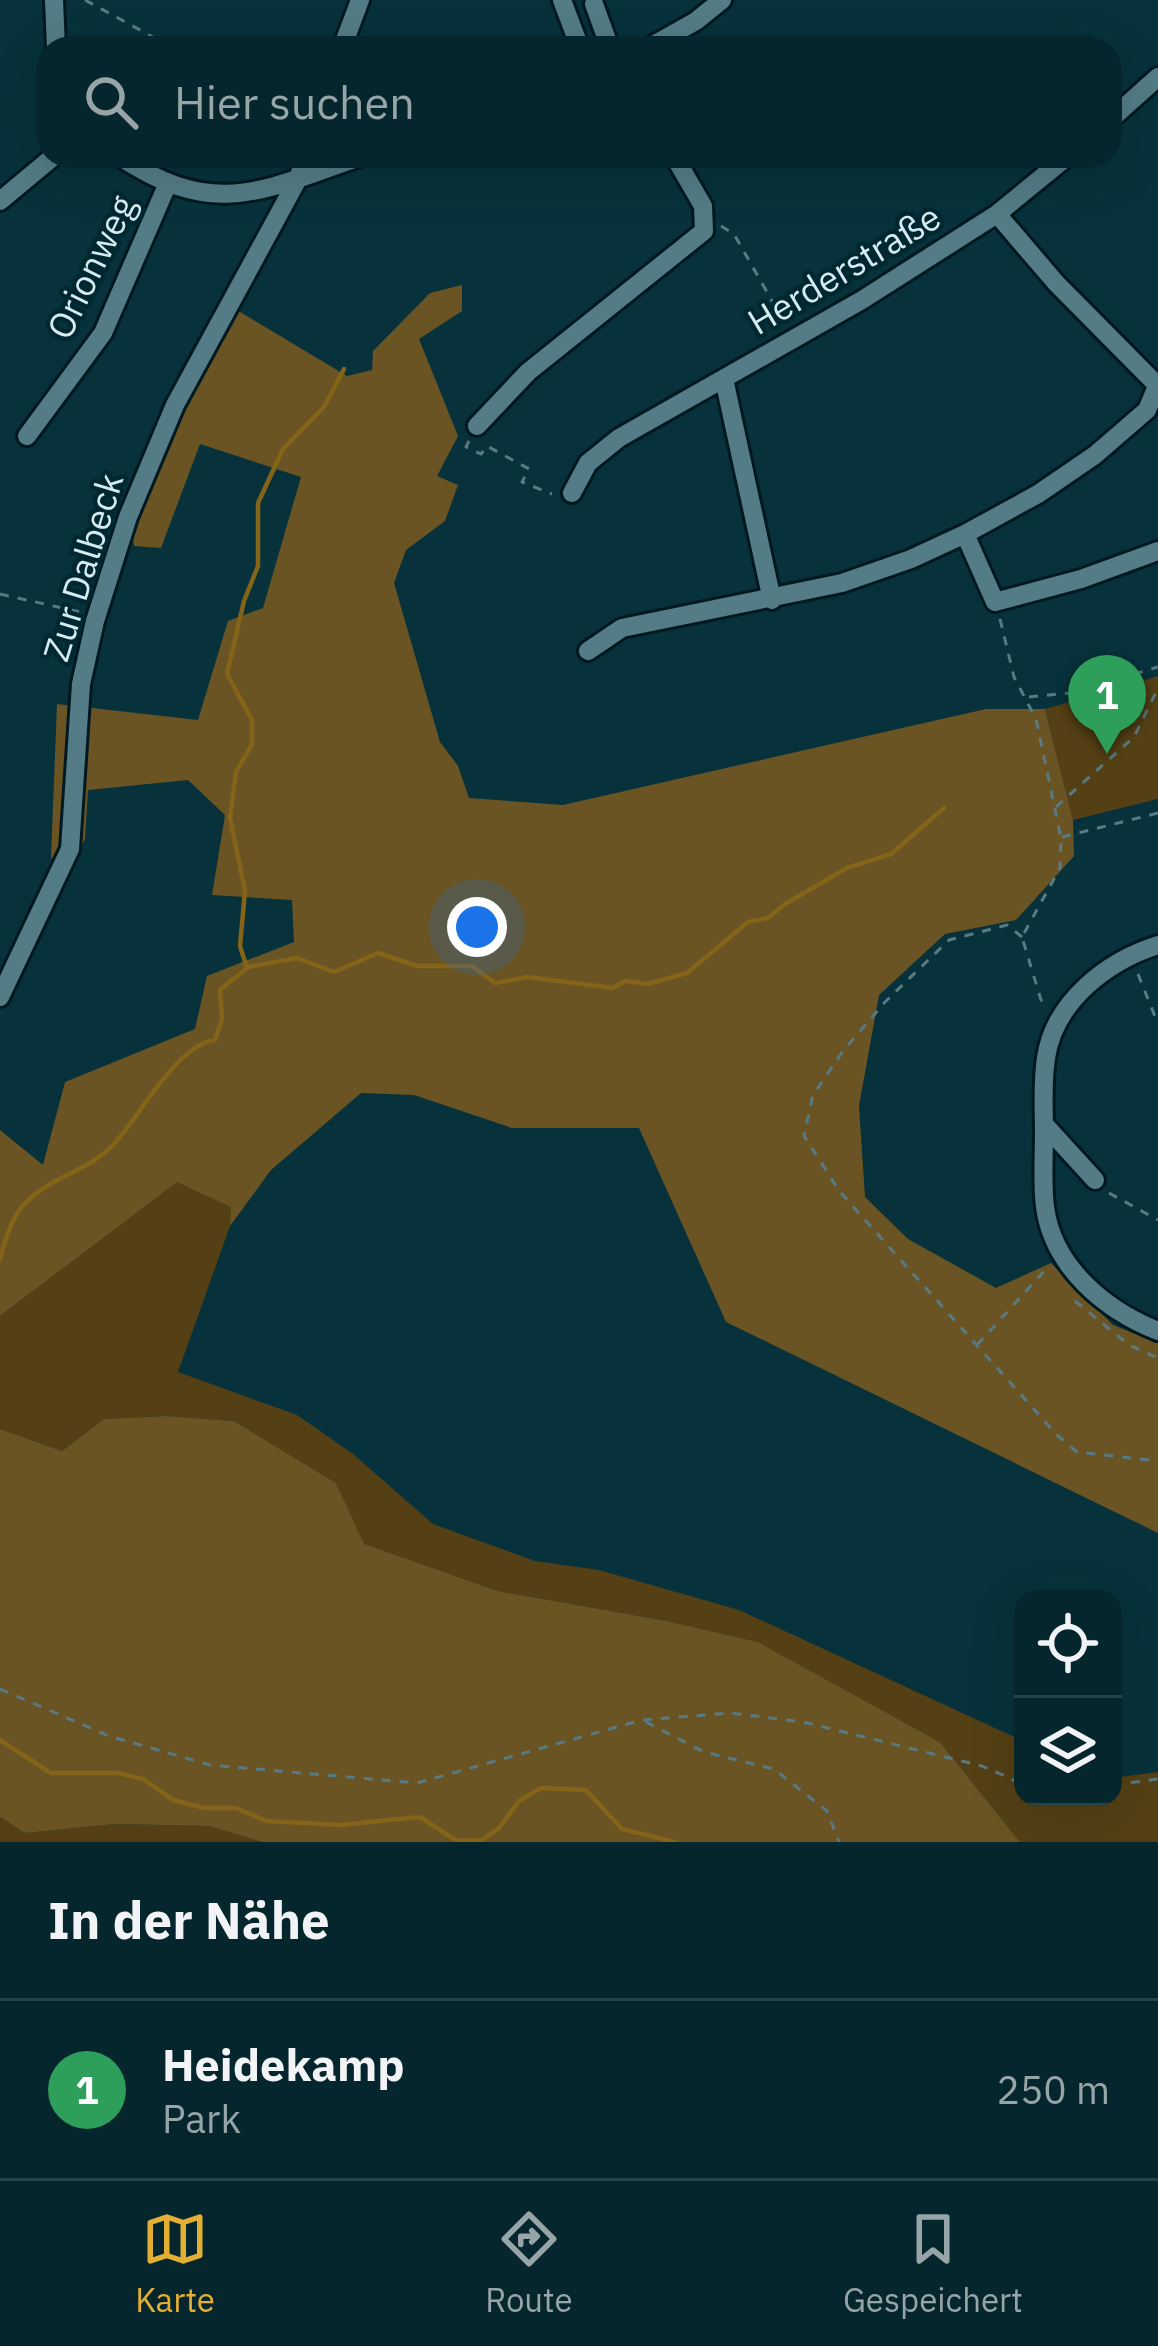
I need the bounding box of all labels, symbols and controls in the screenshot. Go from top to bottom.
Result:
search box [36,36,1122,168]
icon: search [78,69,144,135]
text: Hier suchen [174,73,415,131]
street label: Orionweg [36,187,146,346]
street label: Herderstraße [739,193,949,345]
street label: Zur Dalbeck [32,467,133,666]
pin: 1 [1068,655,1146,754]
your location [447,897,507,957]
map controls [1014,1590,1122,1806]
button: locate [1014,1590,1122,1698]
button: layers [1014,1698,1122,1806]
text: In der Nähe [48,1887,330,1953]
text: Heidekamp [162,2035,405,2093]
text: 1 [75,2064,99,2115]
text: 250 m [997,2064,1110,2115]
text: Park [162,2093,241,2144]
tab: Karte [135,2206,215,2321]
tab: Route [485,2206,573,2321]
tab: Gespeichert [843,2206,1023,2321]

